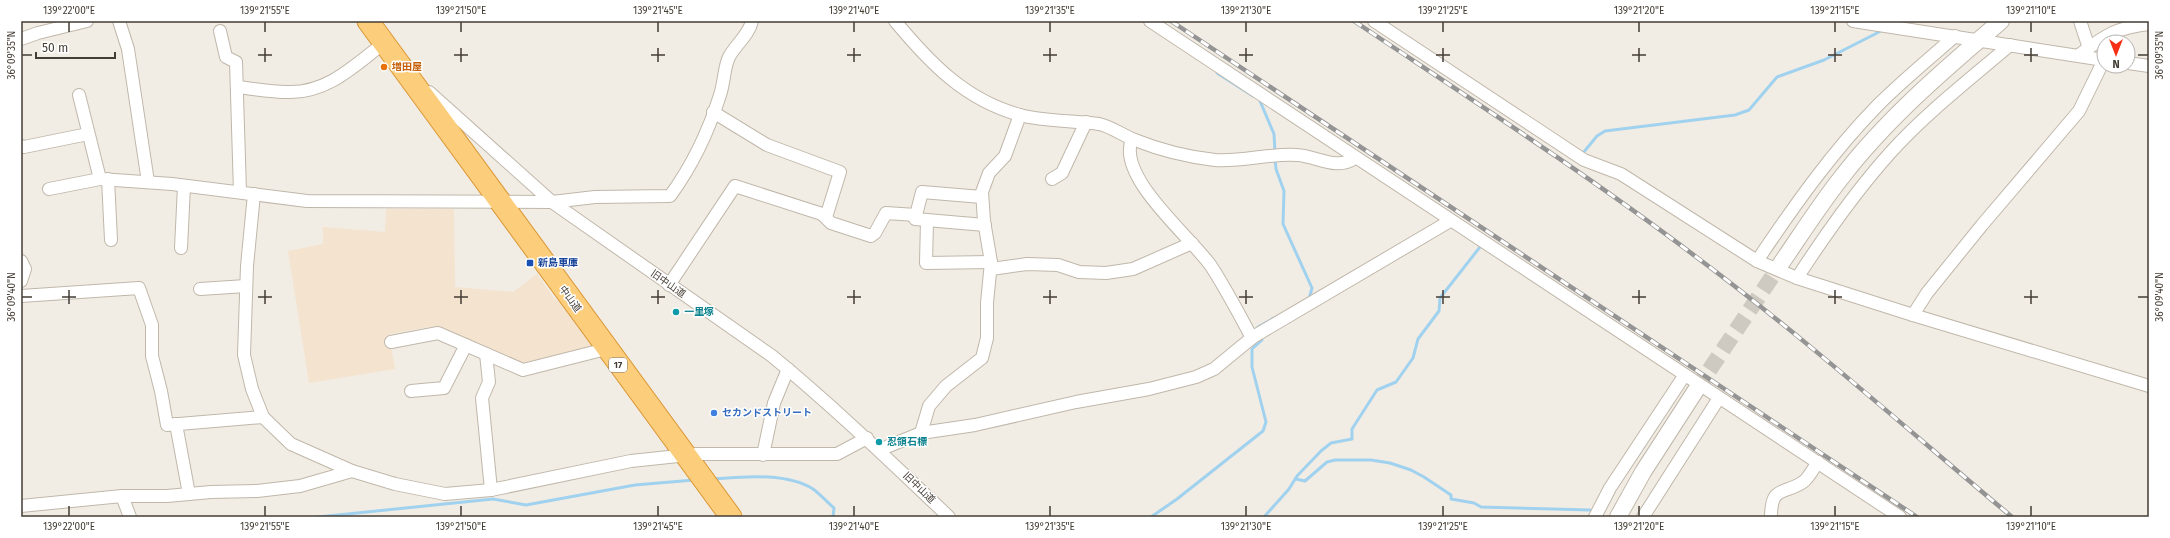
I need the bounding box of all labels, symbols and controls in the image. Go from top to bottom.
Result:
text: 139°22'00"E [43,5,95,17]
text: 139°21'55"E [240,5,290,17]
text: 139°21'50"E [436,5,486,17]
text: 139°21'45"E [633,5,683,17]
text: 139°21'40"E [829,5,879,17]
text: 139°21'35"E [1025,5,1075,17]
text: 139°21'30"E [1221,5,1271,17]
text: 139°21'25"E [1418,5,1468,17]
text: 139°21'20"E [1614,5,1664,17]
text: 139°21'15"E [1810,5,1860,17]
text: 139°21'10"E [2006,5,2056,17]
text: 36°09'35"N [6,31,18,79]
text: 36°09'35"N [2154,31,2166,79]
scale bar [36,34,115,60]
north arrow [2096,34,2136,74]
text: 50 m [42,41,68,55]
text: N [2112,57,2120,70]
place label: 増田屋 [392,61,422,73]
marker: 増田屋 [379,62,389,72]
place label: 新島車庫 [538,257,578,269]
marker: 新島車庫 [525,258,535,268]
street label: 旧中山道 [648,268,688,300]
text: 36°09'40"N [6,272,18,322]
text: 36°09'40"N [2154,272,2166,322]
street label: 中山道 [556,283,584,315]
place label: 一里塚 [684,306,714,318]
marker: 一里塚 [671,307,681,317]
road number: 17 [609,358,627,372]
place label: セカンドストリート [722,407,812,419]
marker: セカンドストリート [709,408,719,418]
place label: 忍領石標 [887,436,927,448]
marker: 忍領石標 [874,437,884,447]
street label: 旧中山道 [900,470,938,506]
text: 139°22'00"E [43,521,95,533]
text: 139°21'55"E [240,521,290,533]
text: 139°21'50"E [436,521,486,533]
text: 139°21'45"E [633,521,683,533]
text: 139°21'40"E [829,521,879,533]
text: 139°21'35"E [1025,521,1075,533]
text: 139°21'30"E [1221,521,1271,533]
text: 139°21'25"E [1418,521,1468,533]
text: 139°21'20"E [1614,521,1664,533]
text: 139°21'15"E [1810,521,1860,533]
text: 139°21'10"E [2006,521,2056,533]

